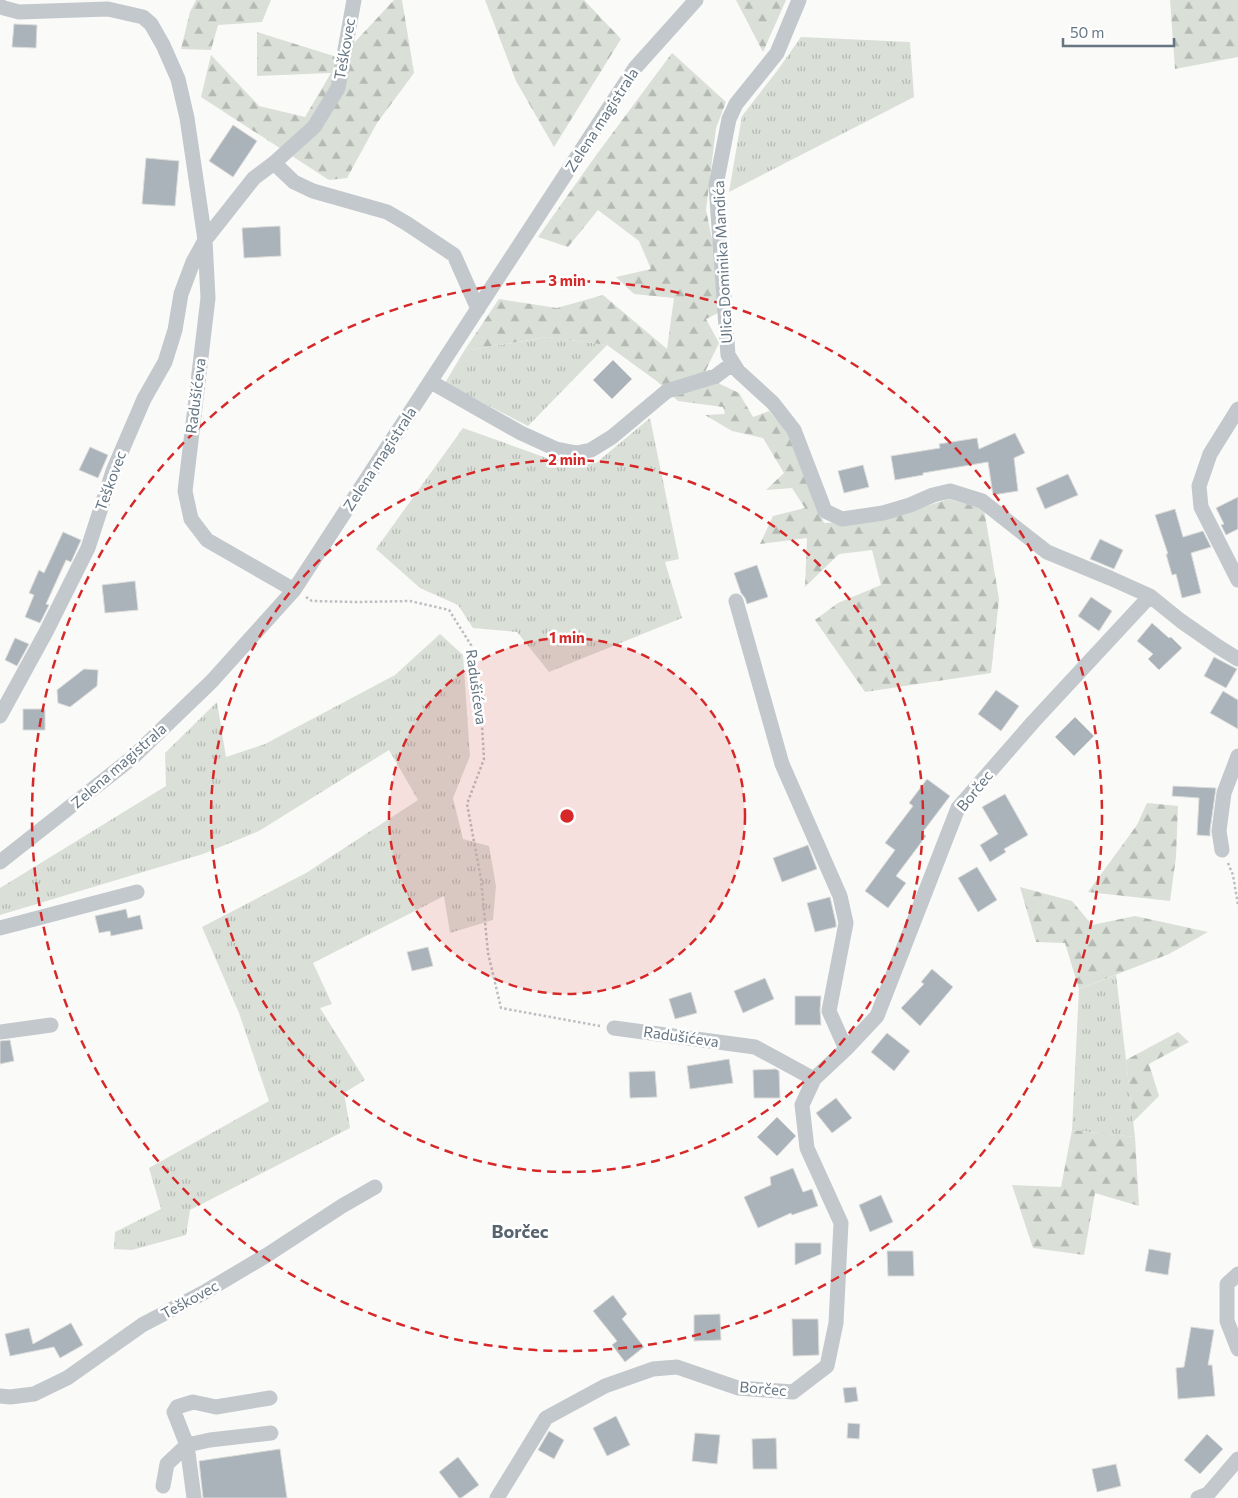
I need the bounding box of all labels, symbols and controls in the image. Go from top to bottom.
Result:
scale bar [1063,15,1174,47]
street label: Teškovec [330,17,358,81]
text: 50 m [1070,23,1104,41]
street label: Zelena magistrala [561,64,641,175]
street label: Ulica Dominika Mandića [709,180,735,344]
text: 3 min [548,271,586,289]
street label: Radušićeva [181,357,209,435]
street label: Zelena magistrala [339,403,419,514]
street label: Teškovec [91,448,129,513]
text: 2 min [548,450,586,468]
text: 1 min [549,628,585,646]
street label: Radušićeva [463,648,491,726]
street label: Zelena magistrala [67,719,170,811]
street label: Borčec [952,766,996,814]
centre of rings [558,807,576,825]
street label: Radušićeva [642,1022,720,1050]
district label: Borčec [492,1220,549,1242]
street label: Teškovec [158,1276,221,1322]
street label: Borčec [739,1377,787,1399]

